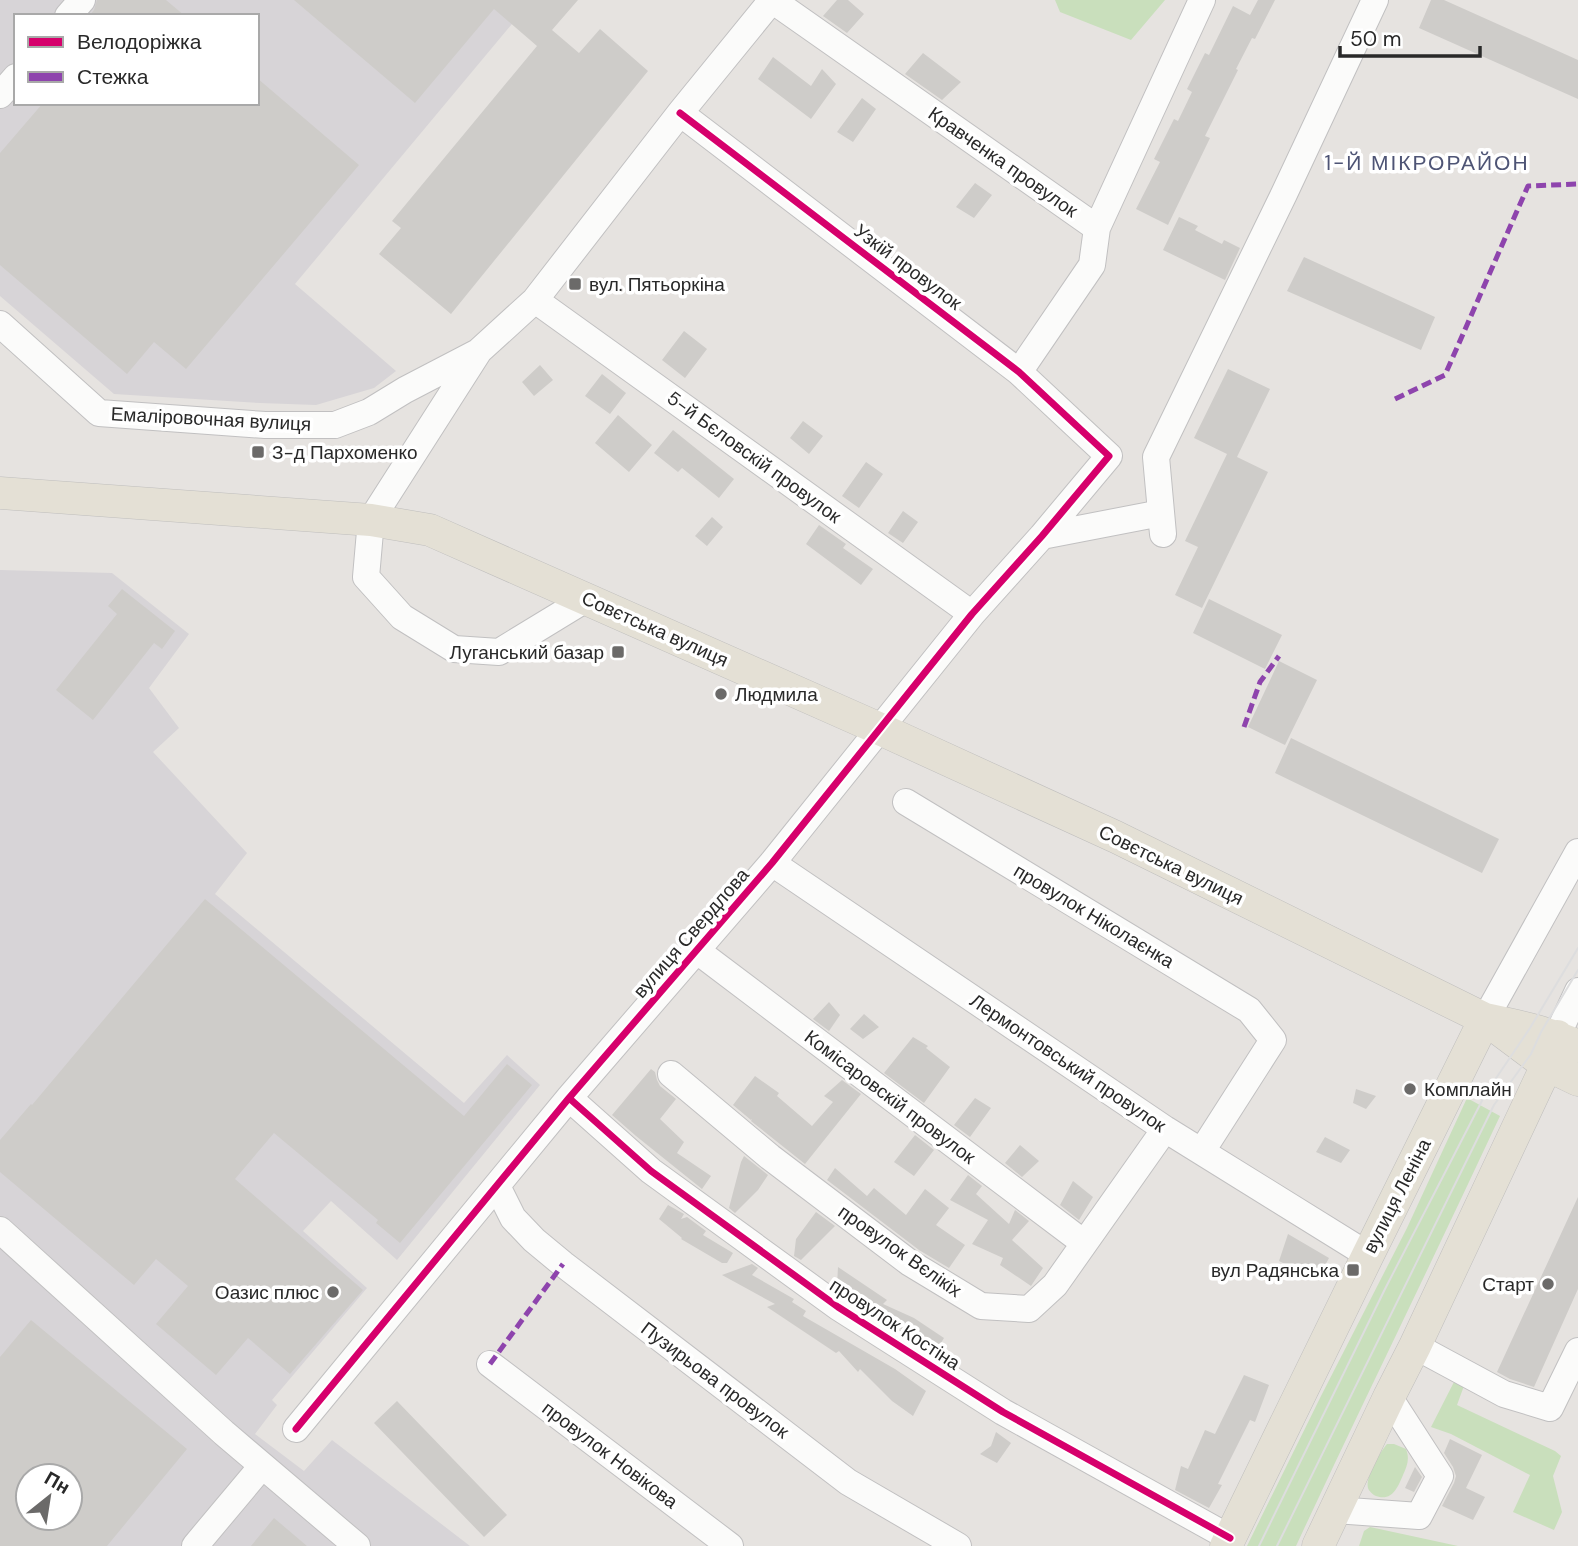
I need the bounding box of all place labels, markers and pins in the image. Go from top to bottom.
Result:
place label: вул. Пятьоркіна [589,272,725,297]
marker: вул. Пятьоркіна [567,276,583,292]
place label: З-д Пархоменко [272,440,418,465]
marker: З-д Пархоменко [250,444,266,460]
place label: Луганський базар [450,640,604,665]
marker: Луганський базар [610,644,626,660]
place label: Людмила [735,682,818,707]
marker: Людмила [713,686,729,702]
place label: Комплайн [1424,1077,1512,1102]
marker: Комплайн [1402,1081,1418,1097]
place label: вул Радянська [1211,1258,1339,1283]
marker: вул Радянська [1345,1262,1361,1278]
place label: Старт [1482,1272,1534,1297]
marker: Старт [1540,1276,1556,1292]
place label: Оазис плюс [215,1280,319,1305]
marker: Оазис плюс [325,1284,341,1300]

